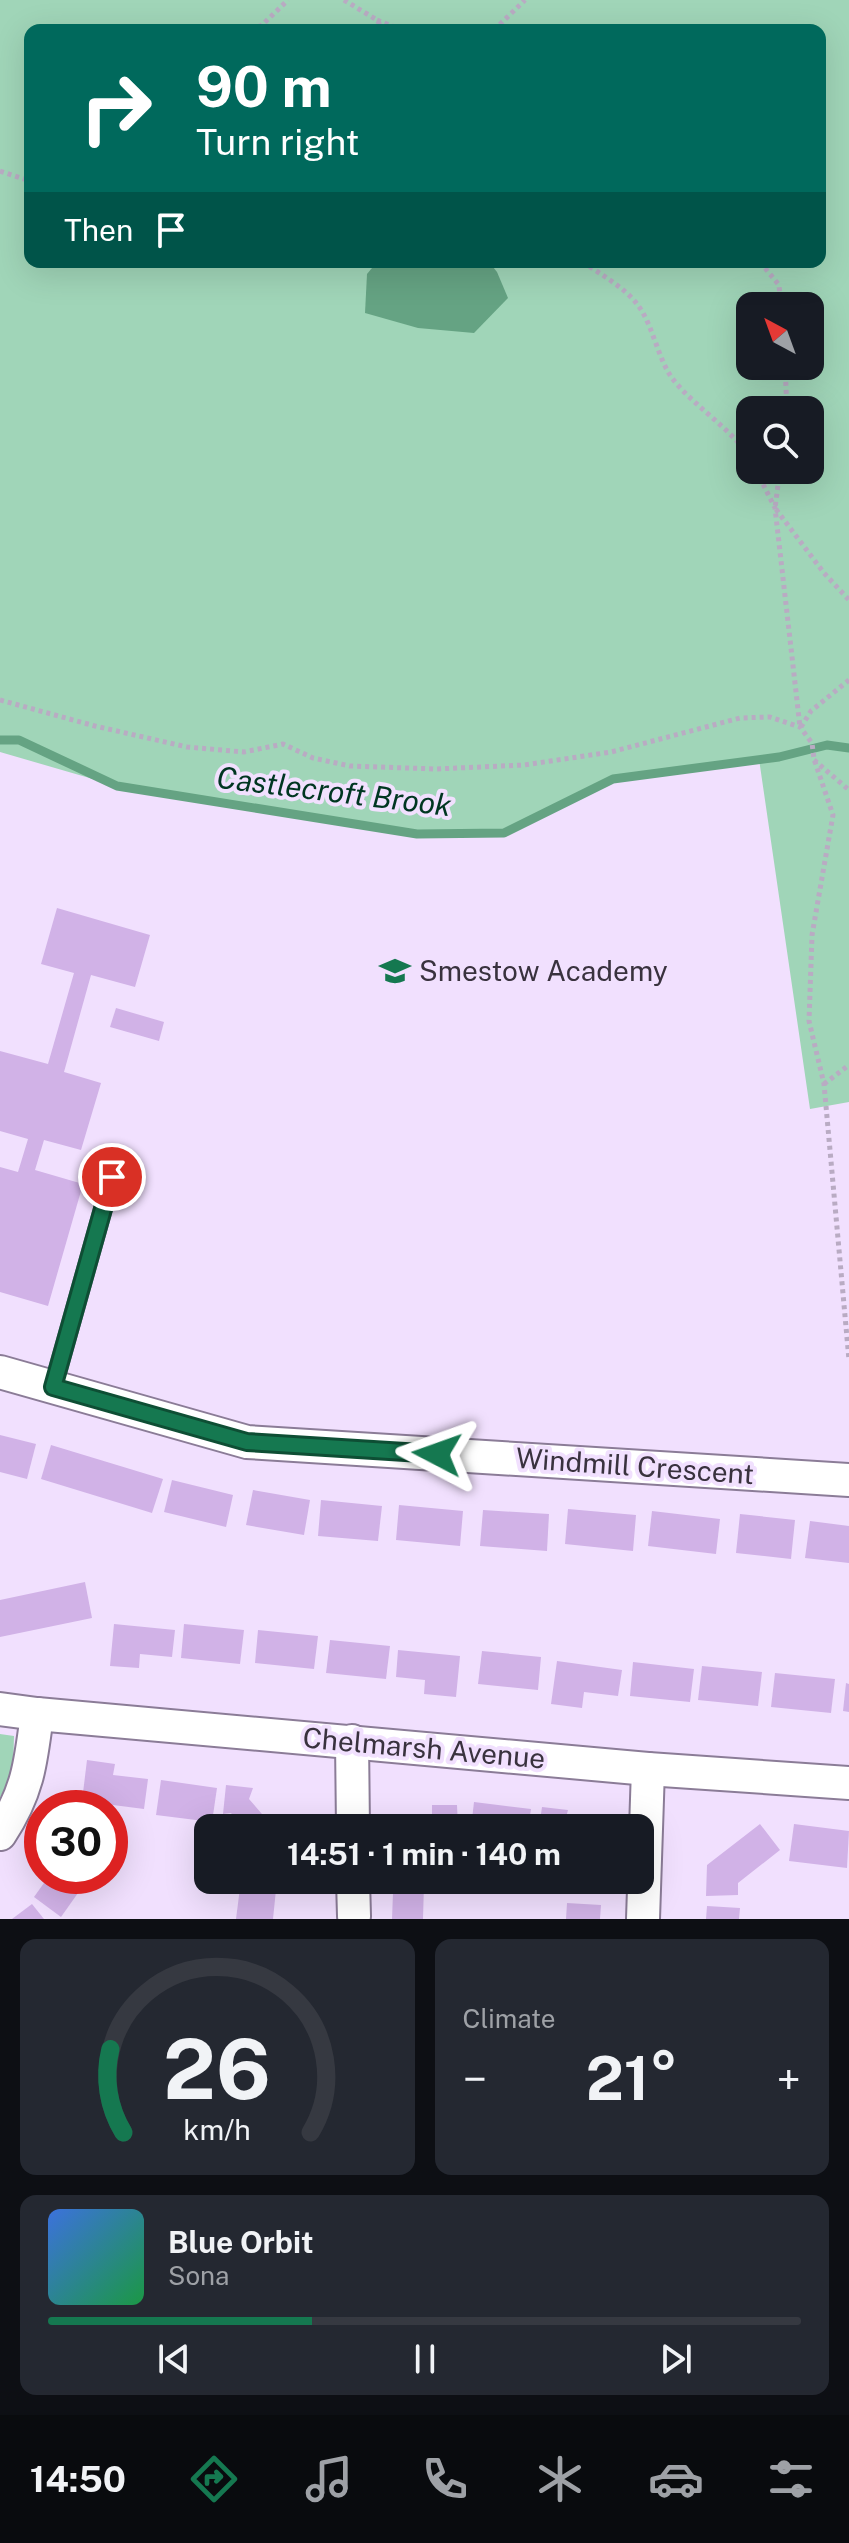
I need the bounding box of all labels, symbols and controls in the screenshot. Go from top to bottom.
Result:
text: 90 m [196,54,332,120]
icon: right [64,56,168,160]
text: Turn right [196,121,359,163]
icon: arrive [149,208,193,252]
text: Then [64,212,133,248]
north arrow [736,292,824,380]
map controls [736,292,824,484]
button: search [736,396,824,484]
water label: Castlecroft Brook [215,759,454,823]
school or university icon: Smestow Academy [378,954,412,988]
place label: Smestow Academy [419,954,668,987]
pin [78,1143,146,1211]
icon: arrive [90,1155,134,1199]
position arrow [395,1412,479,1496]
street label: Windmill Crescent [515,1441,755,1490]
street label: Chelmarsh Avenue [301,1720,547,1775]
speed limit sign: 30 [24,1790,128,1894]
text: 14:51 · 1 min · 140 m [287,1836,561,1872]
text: Climate [463,2003,556,2034]
text: 26 [163,2020,271,2118]
text: 21° [586,2043,678,2114]
text: − [463,2053,487,2105]
text: + [777,2053,801,2105]
text: km/h [184,2113,251,2146]
text: Blue Orbit [168,2224,314,2260]
text: Sona [168,2260,229,2291]
icon: previous [152,2337,196,2381]
icon: pause [403,2337,447,2381]
icon: next [654,2337,698,2381]
icon: directions [186,2451,242,2507]
icon: music [301,2451,357,2507]
icon: phone [417,2451,473,2507]
icon: climate [532,2451,588,2507]
icon: car [648,2451,704,2507]
icon: filters [763,2451,819,2507]
text: 14:50 [30,2458,126,2500]

